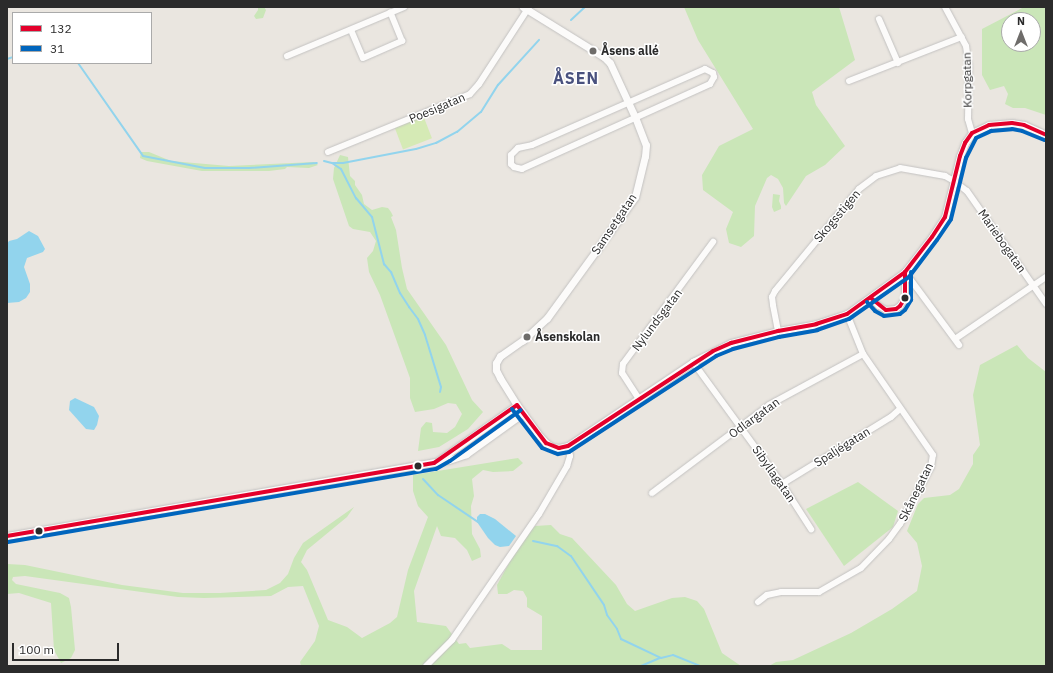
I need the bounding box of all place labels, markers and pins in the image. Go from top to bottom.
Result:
place label: Åsens allé [601,44,659,58]
marker: Åsens allé [588,46,598,56]
unlabelled marker [900,293,910,303]
place label: Åsenskolan [535,330,600,344]
marker: Åsenskolan [522,332,532,342]
unlabelled marker [413,461,423,471]
unlabelled marker [34,526,44,536]

